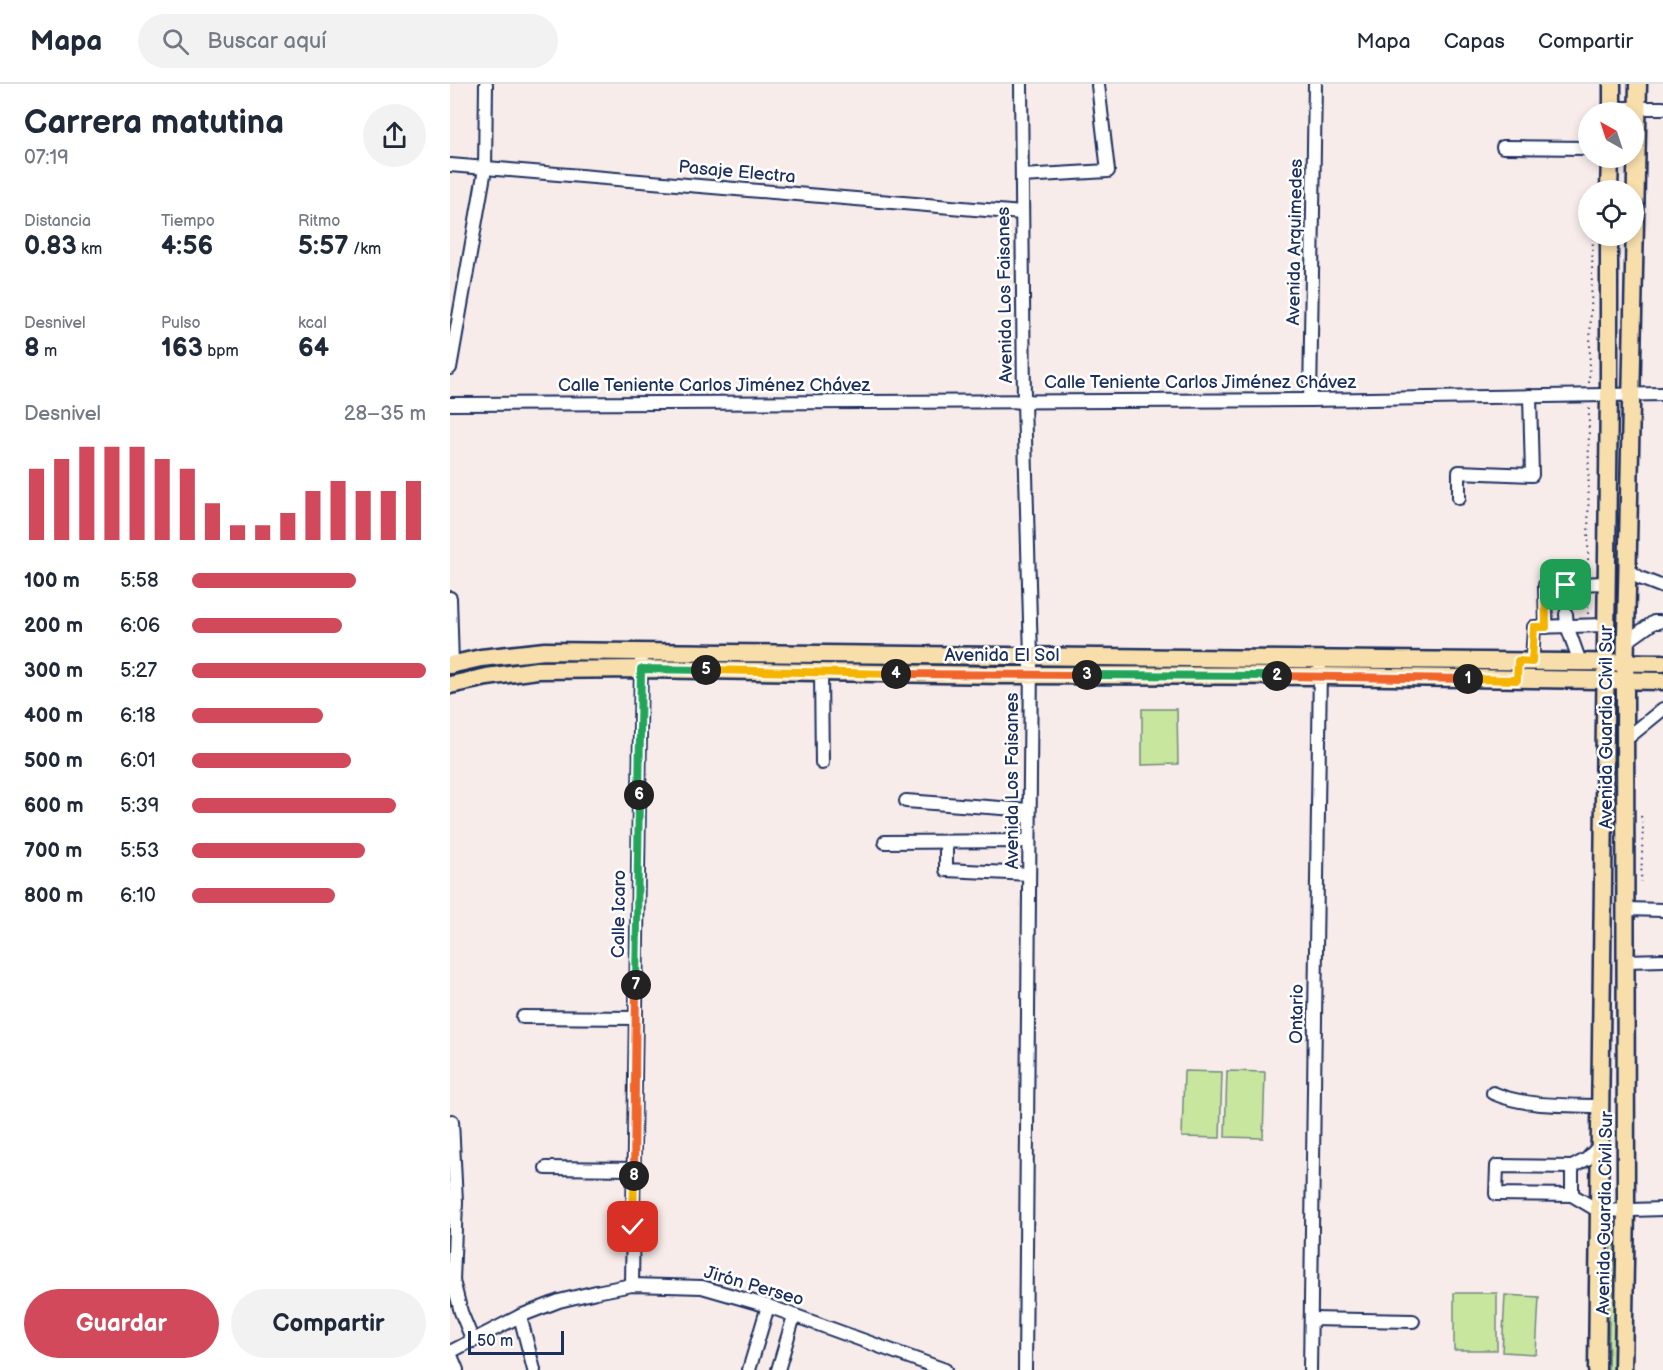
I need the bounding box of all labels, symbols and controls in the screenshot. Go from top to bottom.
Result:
search box [138,14,558,68]
text: Mapa [30,25,102,58]
icon: search [159,25,192,58]
text: Buscar aquí [207,28,326,55]
text: Mapa [1357,29,1411,54]
text: Capas [1444,29,1505,54]
text: Compartir [1538,29,1633,54]
north arrow [1578,102,1644,168]
map controls [1578,102,1644,246]
text: Carrera matutina [24,103,284,143]
button: share [363,104,426,167]
text: 07:19 [24,146,69,170]
street label: Pasaje Electra [678,156,796,188]
street label: Avenida Arquimedes [1283,158,1307,326]
button: locate [1578,180,1644,246]
street label: Avenida Los Faisanes [993,206,1017,383]
text: Distancia [24,212,91,231]
text: Tiempo [161,212,215,231]
text: Ritmo [298,212,340,231]
text: 0.83 [24,231,77,262]
text: 4:56 [161,231,213,262]
text: 5:57 [298,231,349,262]
text: km [77,240,102,259]
text: /km [349,240,381,259]
text: Desnivel [24,314,86,333]
text: Pulso [161,314,201,333]
text: kcal [298,314,327,333]
text: 8 [24,333,40,364]
text: 163 [161,333,203,364]
text: 64 [298,333,329,364]
text: m [40,342,57,361]
text: bpm [203,342,239,361]
street label: Calle Teniente Carlos Jiménez Chávez [1044,372,1356,393]
street label: Calle Teniente Carlos Jiménez Chávez [558,375,870,396]
text: Desnivel [24,402,101,426]
text: 28–35 m [344,402,426,426]
pin [1540,559,1591,610]
icon: arrive [1549,568,1582,601]
text: 100 m [24,569,80,593]
text: 5:58 [120,569,159,593]
text: 200 m [24,614,83,638]
text: 6:06 [120,614,160,638]
street label: Avenida Guardia Civil Sur [1596,625,1617,829]
street label: Avenida El Sol [945,645,1059,666]
pin: 5 [691,655,721,685]
text: 300 m [24,659,83,683]
text: 5:27 [120,659,157,683]
pin: 4 [881,659,911,689]
text: 5 [701,660,711,679]
pin: 3 [1072,660,1102,690]
pin: 2 [1262,661,1292,691]
text: 4 [891,664,901,683]
pin: 1 [1453,664,1483,694]
text: 3 [1082,665,1092,684]
text: 2 [1272,666,1282,685]
text: 1 [1465,669,1471,688]
street label: Avenida Los Faisanes [1002,693,1023,869]
text: 400 m [24,704,83,728]
text: 6:18 [120,704,156,728]
text: 500 m [24,749,83,773]
text: 6:01 [120,749,156,773]
pin: 6 [624,780,654,810]
text: 6 [634,785,644,804]
text: 600 m [24,794,84,818]
text: 5:39 [120,794,159,818]
text: 700 m [24,839,82,863]
text: 5:53 [120,839,159,863]
street label: Calle Icaro [608,870,630,958]
text: 800 m [24,884,83,908]
text: 6:10 [120,884,156,908]
pin: 7 [621,970,651,1000]
text: 7 [632,975,640,994]
street label: Ontario [1286,984,1308,1044]
street label: Avenida Guardia Civil Sur [1593,1110,1617,1315]
pin: 8 [619,1161,649,1191]
text: 8 [629,1166,639,1185]
pin [607,1201,658,1252]
icon: check [616,1210,649,1243]
street label: Jirón Perseo [702,1262,806,1310]
button: Guardar [24,1289,219,1358]
button: Compartir [231,1289,426,1358]
scale bar [468,1328,564,1356]
text: 50 m [477,1332,513,1351]

